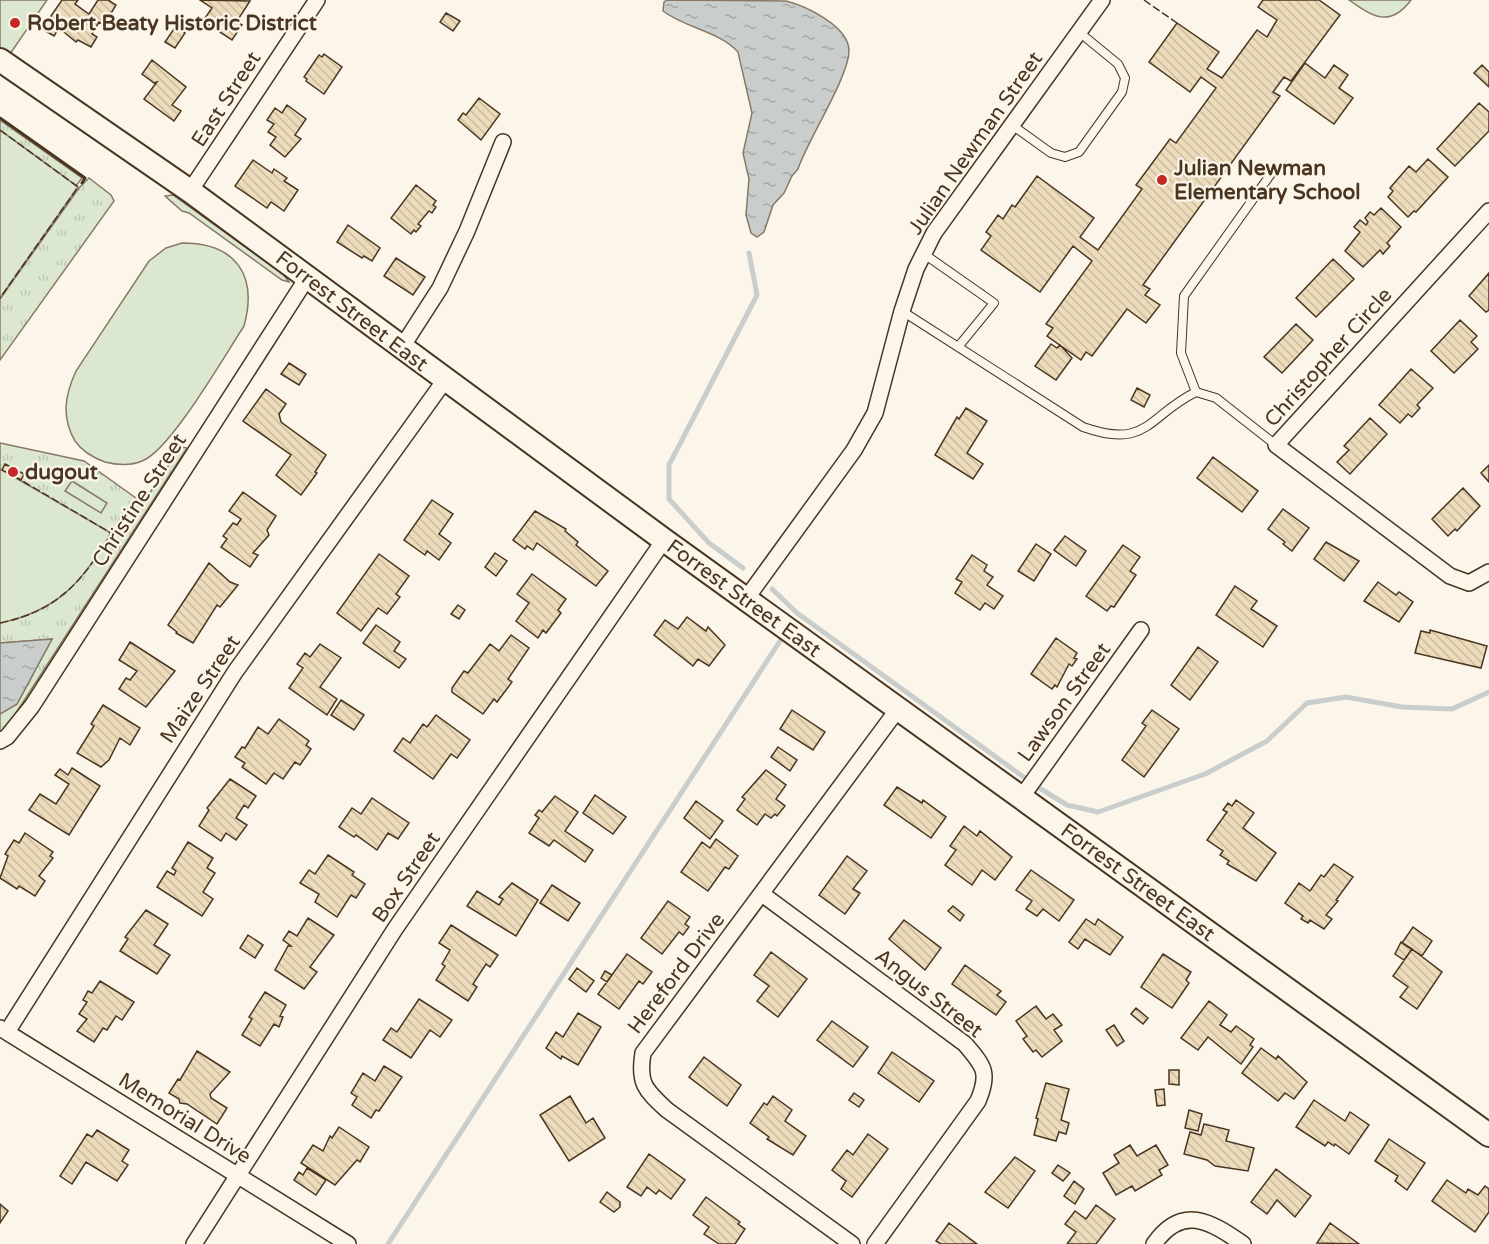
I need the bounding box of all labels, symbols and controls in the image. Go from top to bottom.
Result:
place label: Robert Beaty Historic District [27,11,317,36]
marker: Robert Beaty Historic District [8,16,22,30]
street label: East Street [186,47,266,152]
street label: Julian Newman Street [903,47,1048,240]
place label: Julian Newman Elementary School [1173,156,1361,205]
marker: Julian Newman Elementary School [1155,173,1169,187]
street label: Forrest Street East [271,246,433,377]
street label: Christopher Circle [1259,283,1397,432]
street label: Christine Street [87,429,192,572]
place label: dugout [25,460,98,485]
marker: dugout [6,465,20,479]
street label: Forrest Street East [662,534,826,663]
street label: Maize Street [155,630,246,748]
street label: Lawson Street [1013,638,1116,767]
street label: Forrest Street East [1056,818,1220,947]
street label: Box Street [367,827,446,927]
street label: Hereford Drive [623,908,730,1039]
street label: Angus Street [870,944,988,1043]
street label: Memorial Drive [114,1068,256,1169]

